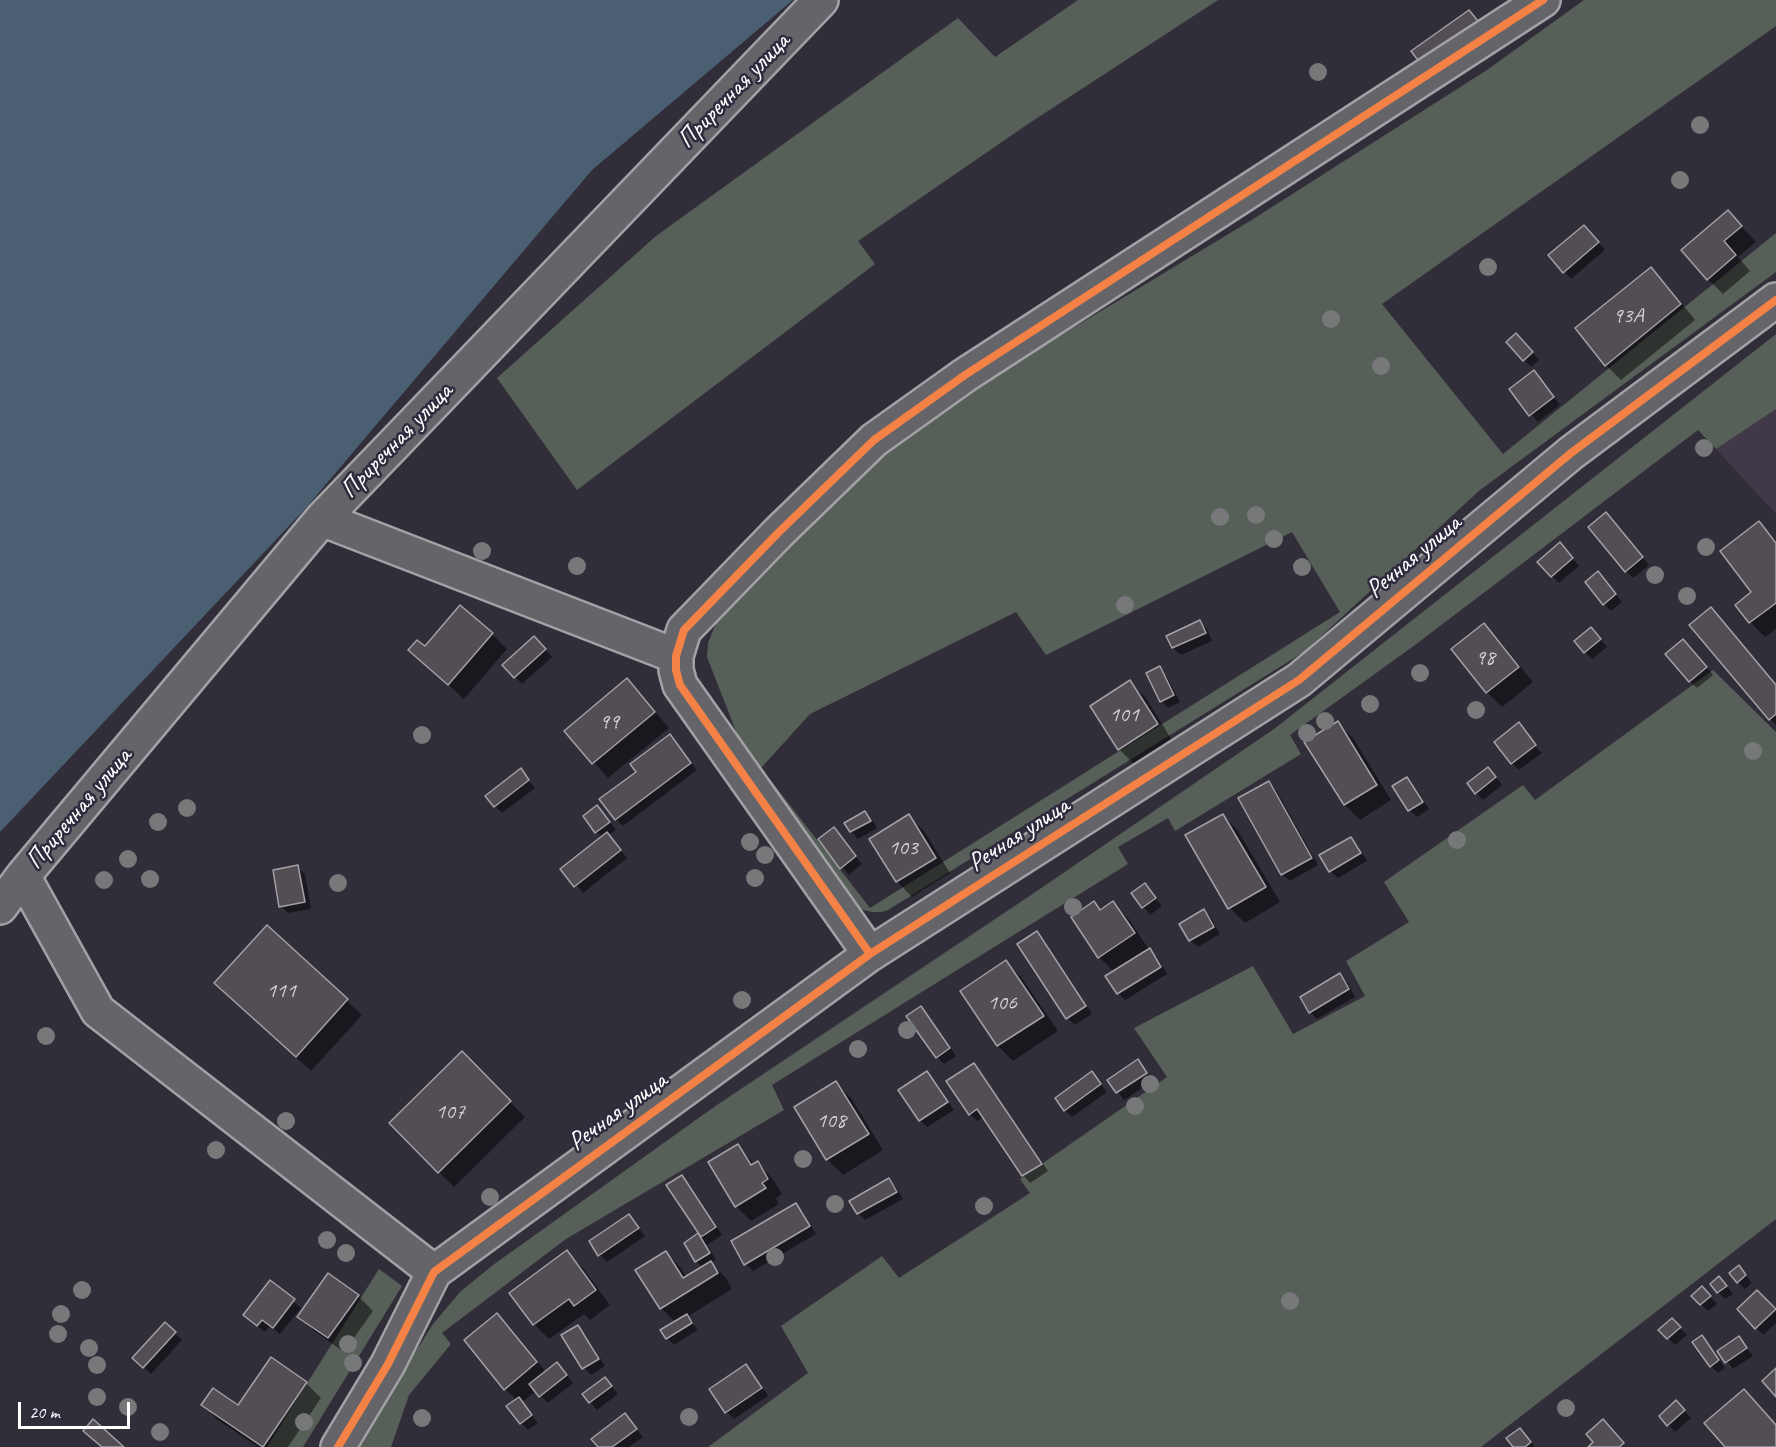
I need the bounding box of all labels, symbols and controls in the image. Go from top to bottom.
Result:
street label: Приречная улица [671,27,797,155]
house number: 93А [1613,303,1643,329]
street label: Приречная улица [334,377,460,505]
street label: Речная улица [1360,508,1468,606]
house number: 98 [1475,645,1495,671]
house number: 101 [1109,702,1139,728]
house number: 99 [599,709,619,735]
street label: Приречная улица [19,742,139,876]
street label: Речная улица [962,791,1076,879]
house number: 103 [888,835,918,861]
house number: 111 [266,978,296,1004]
house number: 106 [987,990,1017,1016]
street label: Речная улица [563,1066,673,1158]
house number: 107 [435,1099,465,1125]
house number: 108 [816,1108,846,1134]
scale bar [21,1390,134,1428]
text: 20 m [29,1401,60,1423]

